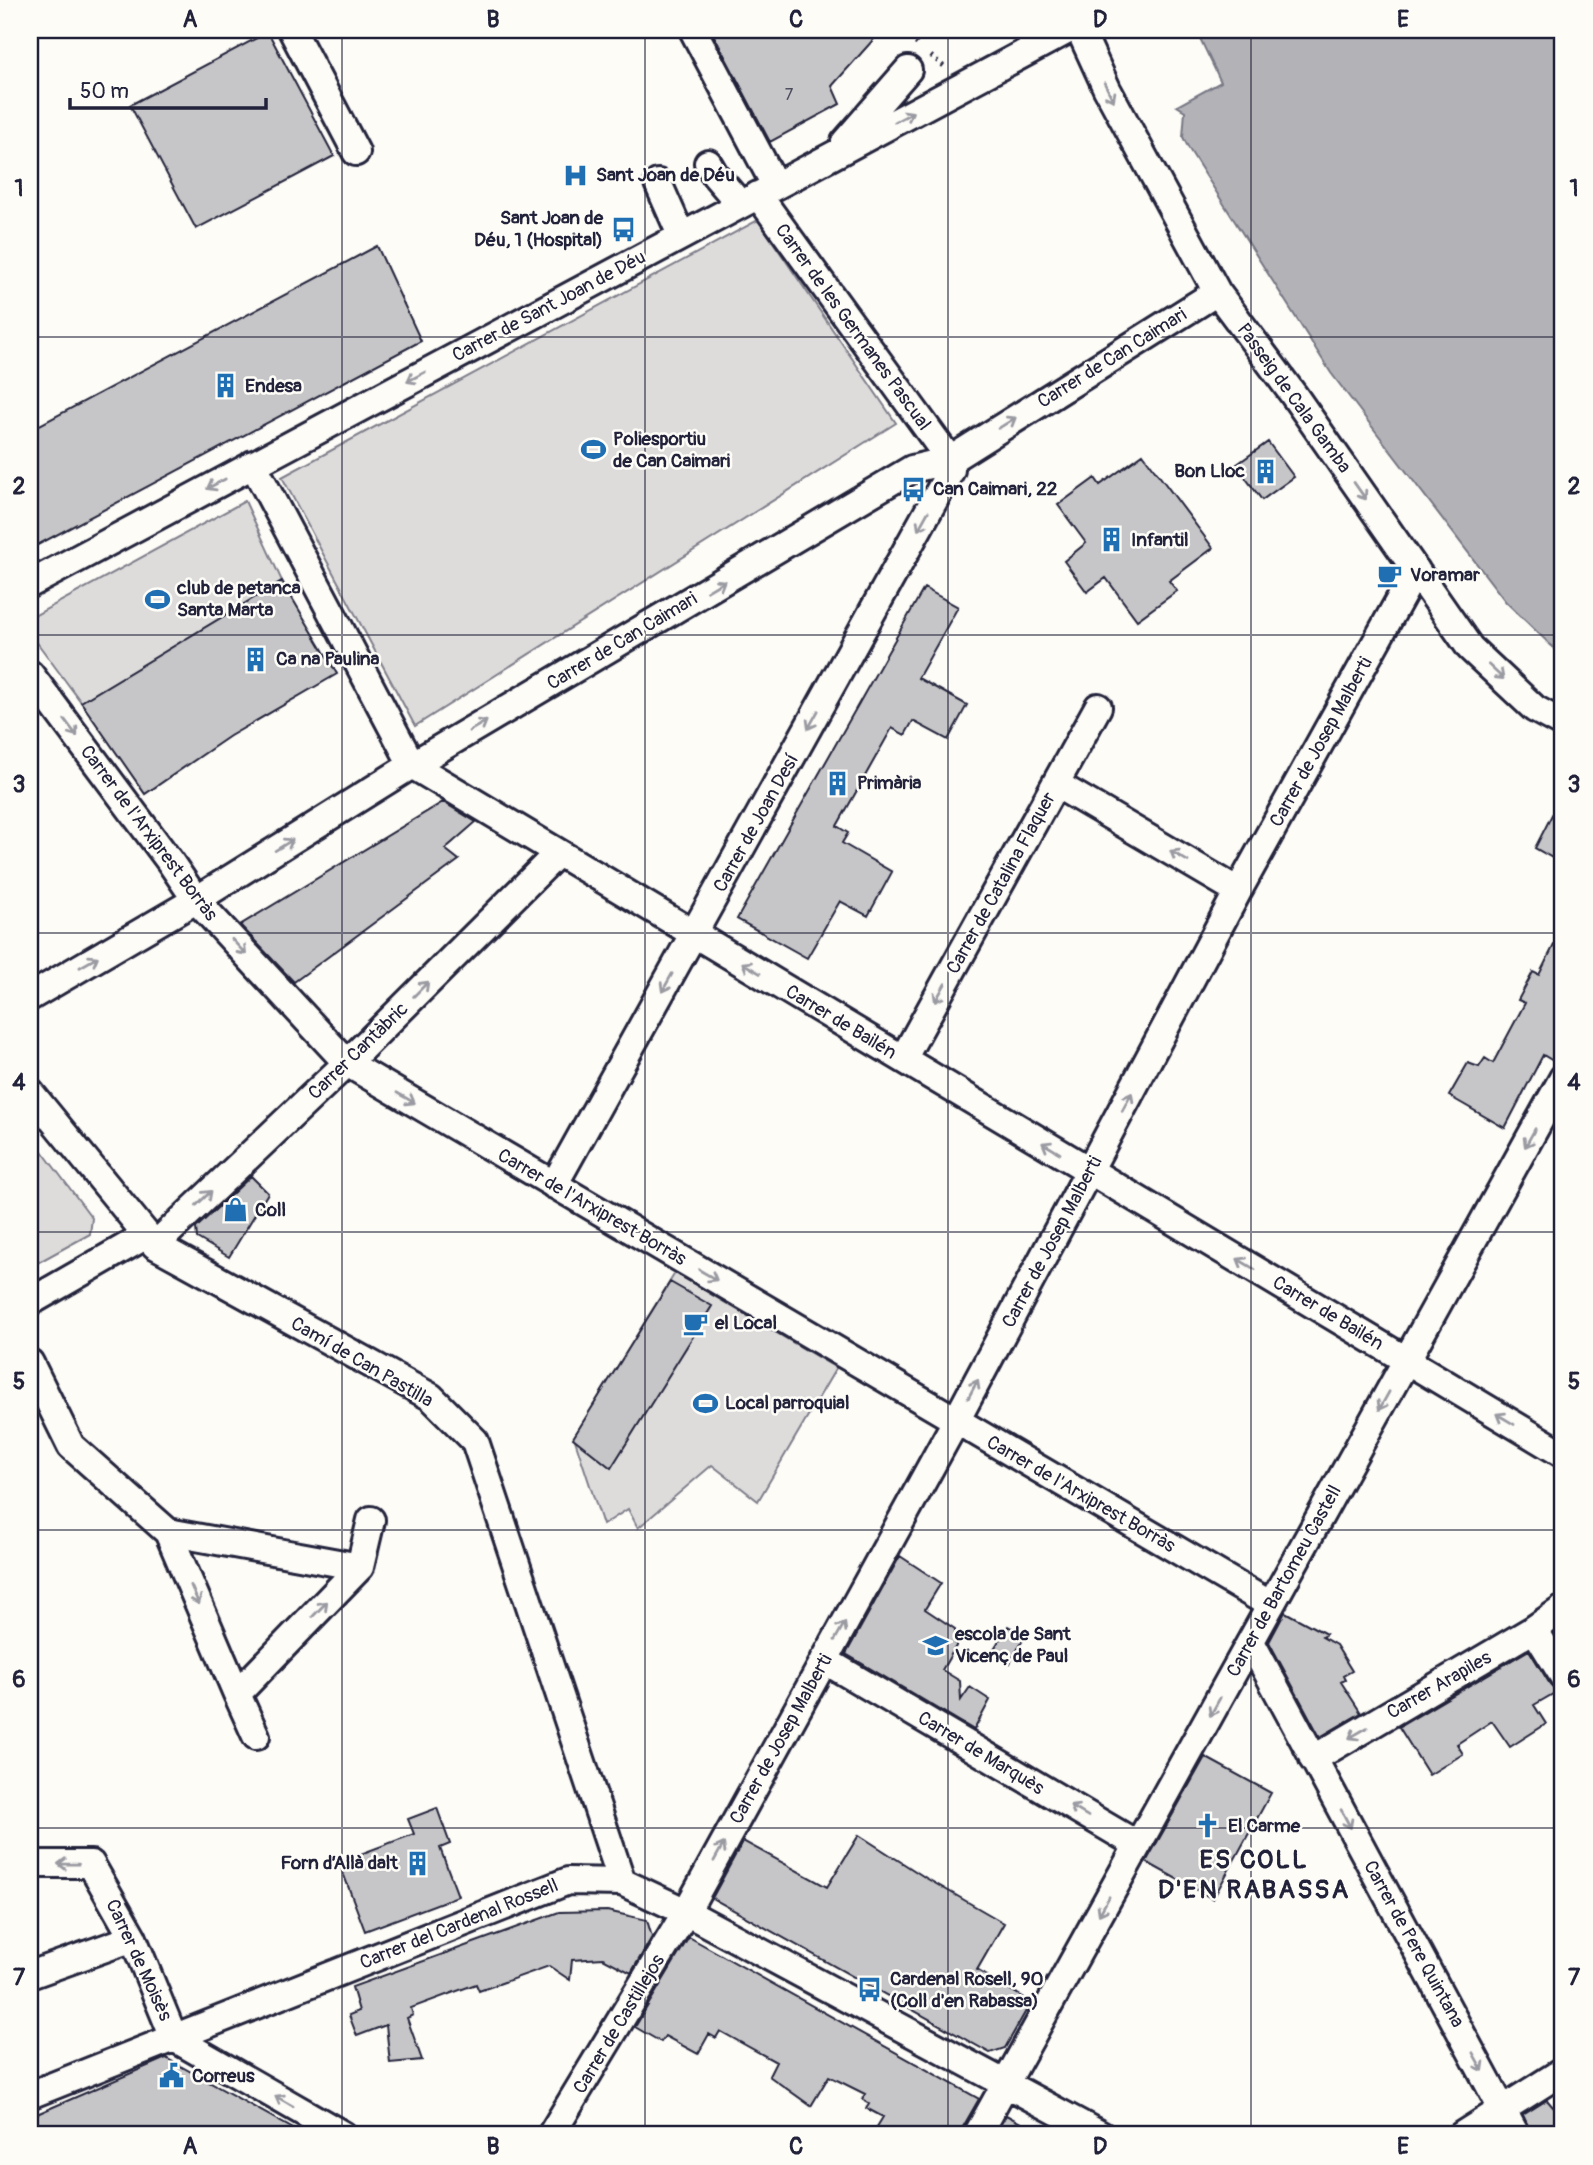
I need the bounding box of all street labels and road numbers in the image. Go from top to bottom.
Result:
street label: Carrer de les Germanes Pascual [770,219,936,435]
street label: Carrer de Sant Joan de Déu [448,245,650,367]
street label: Carrer de Can Caimari [1033,302,1191,414]
street label: Passeig de Cala Gamba [1232,318,1357,478]
street label: Carrer de Can Caimari [542,587,702,695]
street label: Carrer de Josep Malberti [1264,653,1378,831]
street label: Carrer de l'Arxiprest Borràs [75,740,223,926]
street label: Carrer de Joan Desí [708,750,804,896]
street label: Carrer de Catalina Flaquer [941,788,1061,978]
street label: Carrer de Bailén [781,979,901,1065]
street label: Carrer Cantàbric [303,997,413,1105]
street label: Carrer de l'Arxiprest Borràs [493,1143,691,1271]
street label: Carrer de Josep Malberti [997,1152,1107,1332]
street label: Carrer de Bailén [1268,1270,1388,1356]
street label: Camí de Can Pastilla [286,1311,438,1413]
street label: Carrer de l'Arxiprest Borràs [982,1430,1180,1558]
street label: Carrer de Bartomeu Castell [1221,1481,1347,1681]
street label: Carrer Arapiles [1382,1645,1496,1725]
street label: Carrer de Josep Malberti [724,1650,838,1828]
street label: Carrer de Marquès [913,1706,1049,1800]
street label: Carrer de Pere Quintana [1358,1856,1470,2032]
street label: Carrer del Cardenal Rossell [356,1873,562,1975]
street label: Carrer de Moisès [100,1895,178,2025]
street label: Carrer de Castillejos [568,1949,670,2098]

